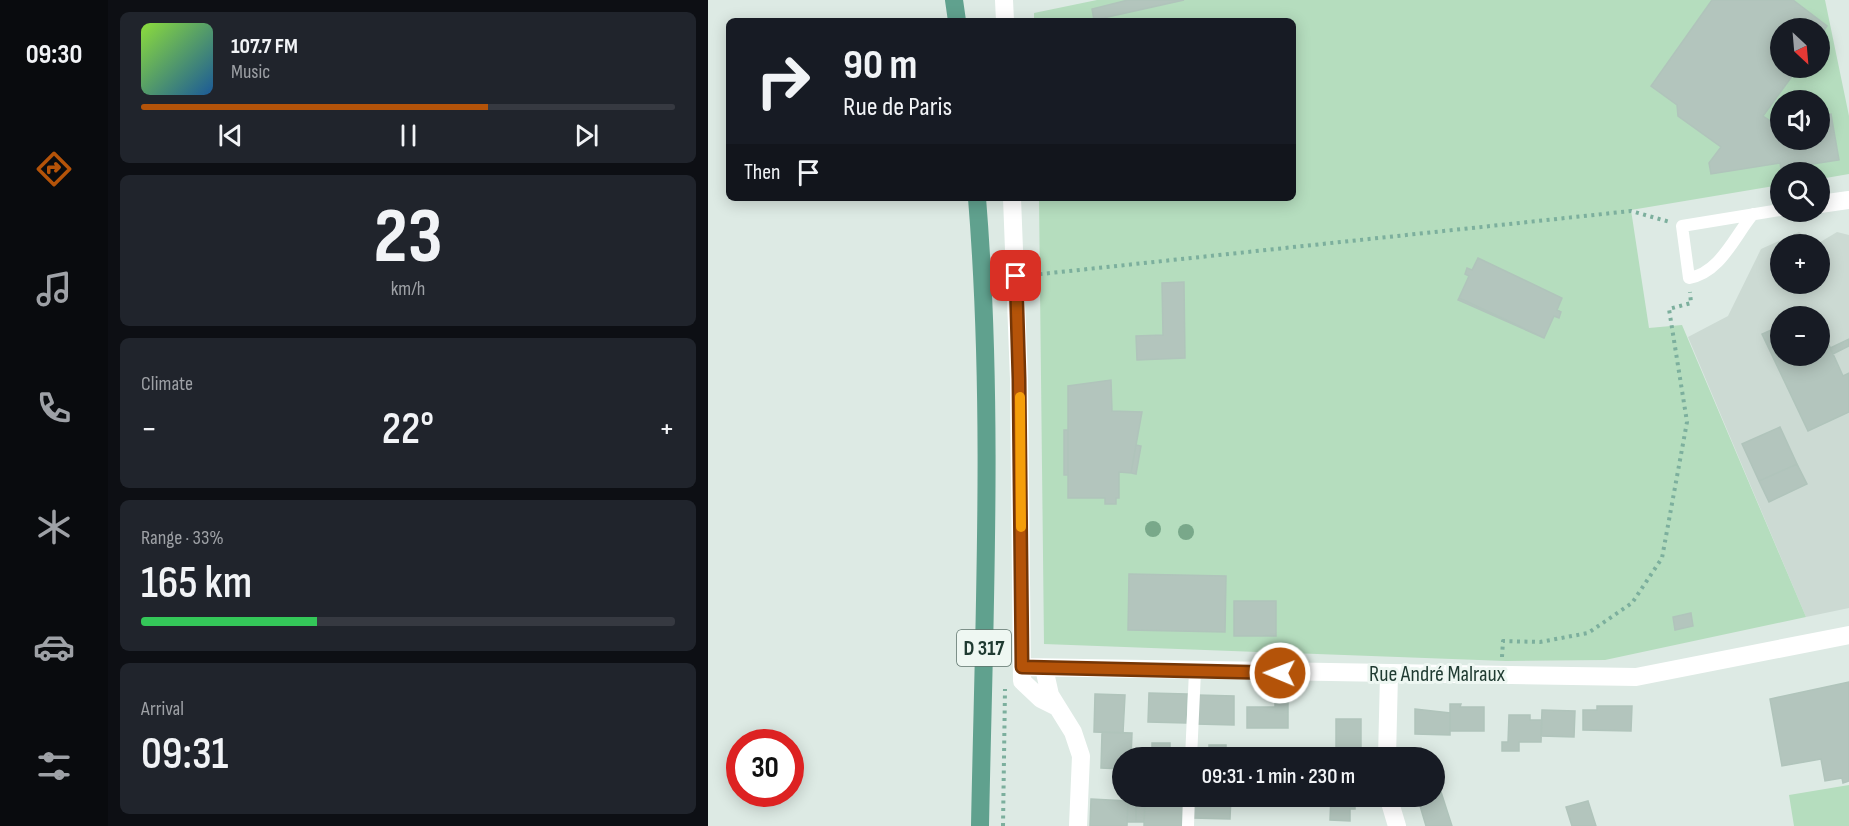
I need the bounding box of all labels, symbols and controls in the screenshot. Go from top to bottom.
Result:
north arrow [1770,18,1830,78]
map controls [1770,18,1830,366]
text: 107.7 FM [231,33,298,60]
text: 09:30 [26,39,82,71]
text: 90 m [843,40,917,91]
icon: right [744,42,822,120]
text: Music [231,60,270,84]
button: sound [1770,90,1830,150]
text: Rue de Paris [843,91,952,123]
icon: previous [214,119,247,152]
icon: pause [392,119,425,152]
icon: next [570,119,603,152]
icon: directions [33,148,75,190]
icon: arrive [792,156,825,189]
text: Then [744,159,780,186]
button: search [1770,162,1830,222]
text: 23 [373,191,443,284]
button: + [1770,234,1830,294]
pin [990,250,1041,301]
icon: arrive [999,259,1032,292]
icon: music [33,268,75,310]
text: km/h [391,277,425,301]
button: − [1770,306,1830,366]
text: Climate [141,372,193,396]
icon: phone [33,387,75,429]
text: 22° [382,402,434,457]
text: − [141,409,157,449]
text: + [659,409,675,449]
icon: climate [33,506,75,548]
text: Range · 33% [141,526,224,550]
text: 165 km [141,556,252,611]
icon: car [33,626,75,668]
road number: D 317 [957,630,1011,666]
position arrow [1248,641,1312,705]
street label: Rue André Malraux [1369,661,1506,688]
text: Arrival [141,697,184,721]
text: 09:31 [141,727,228,782]
speed limit sign: 30 [726,729,804,807]
icon: filters [33,745,75,787]
text: 09:31 · 1 min · 230 m [1202,763,1355,790]

